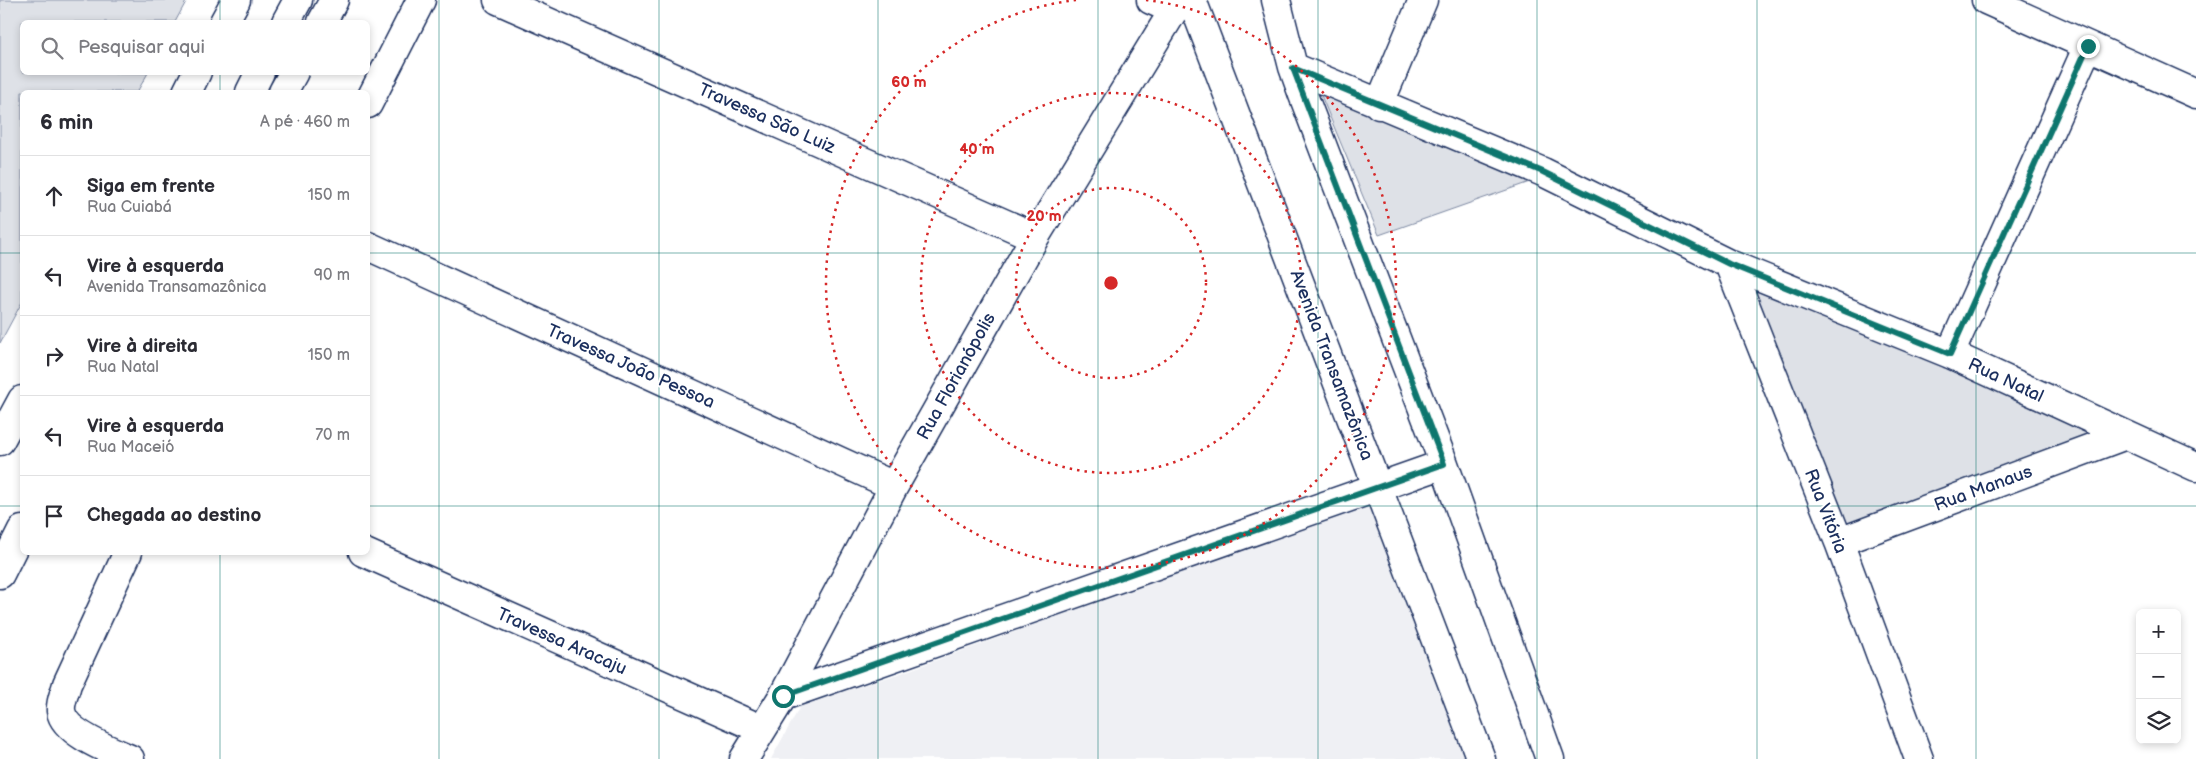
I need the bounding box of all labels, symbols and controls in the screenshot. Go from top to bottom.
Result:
search box [20,20,370,75]
icon: search [38,34,66,62]
route end [2077,35,2100,58]
text: Pesquisar aqui [78,36,205,59]
text: 60 m [891,73,927,92]
street label: Travessa São Luiz [695,79,839,158]
text: 6 min [40,110,93,135]
text: A pé · 460 m [260,113,350,132]
text: 40 m [959,140,995,159]
text: Siga em frente [87,175,215,198]
icon: ahead [40,182,68,210]
text: 150 m [308,186,350,205]
text: Rua Cuiabá [87,198,172,217]
text: 20 m [1027,207,1062,226]
text: Vire à esquerda [87,255,224,278]
icon: left [40,262,68,290]
text: 90 m [314,266,350,285]
street label: Avenida Transamazônica [1286,267,1378,463]
centre of rings [1102,274,1120,292]
text: Avenida Transamazônica [87,278,267,297]
street label: Rua Florianópolis [913,309,1000,443]
street label: Travessa João Pessoa [544,320,718,413]
text: Vire à direita [87,335,198,358]
icon: right [40,342,68,370]
text: 150 m [308,346,350,365]
street label: Rua Natal [1965,354,2047,407]
text: Rua Natal [87,358,159,377]
text: Vire à esquerda [87,415,224,438]
icon: left [40,422,68,450]
text: 70 m [315,426,350,445]
text: Rua Maceió [87,438,174,457]
street label: Rua Manaus [1931,461,2035,516]
street label: Rua Vitória [1800,466,1851,556]
icon: arrive [40,502,68,530]
text: Chegada ao destino [87,504,261,527]
street label: Travessa Aracaju [494,603,630,679]
map controls [2136,609,2181,744]
button: + [2136,609,2181,654]
button: − [2136,654,2181,699]
route start [772,685,795,708]
button: layers [2136,699,2181,744]

